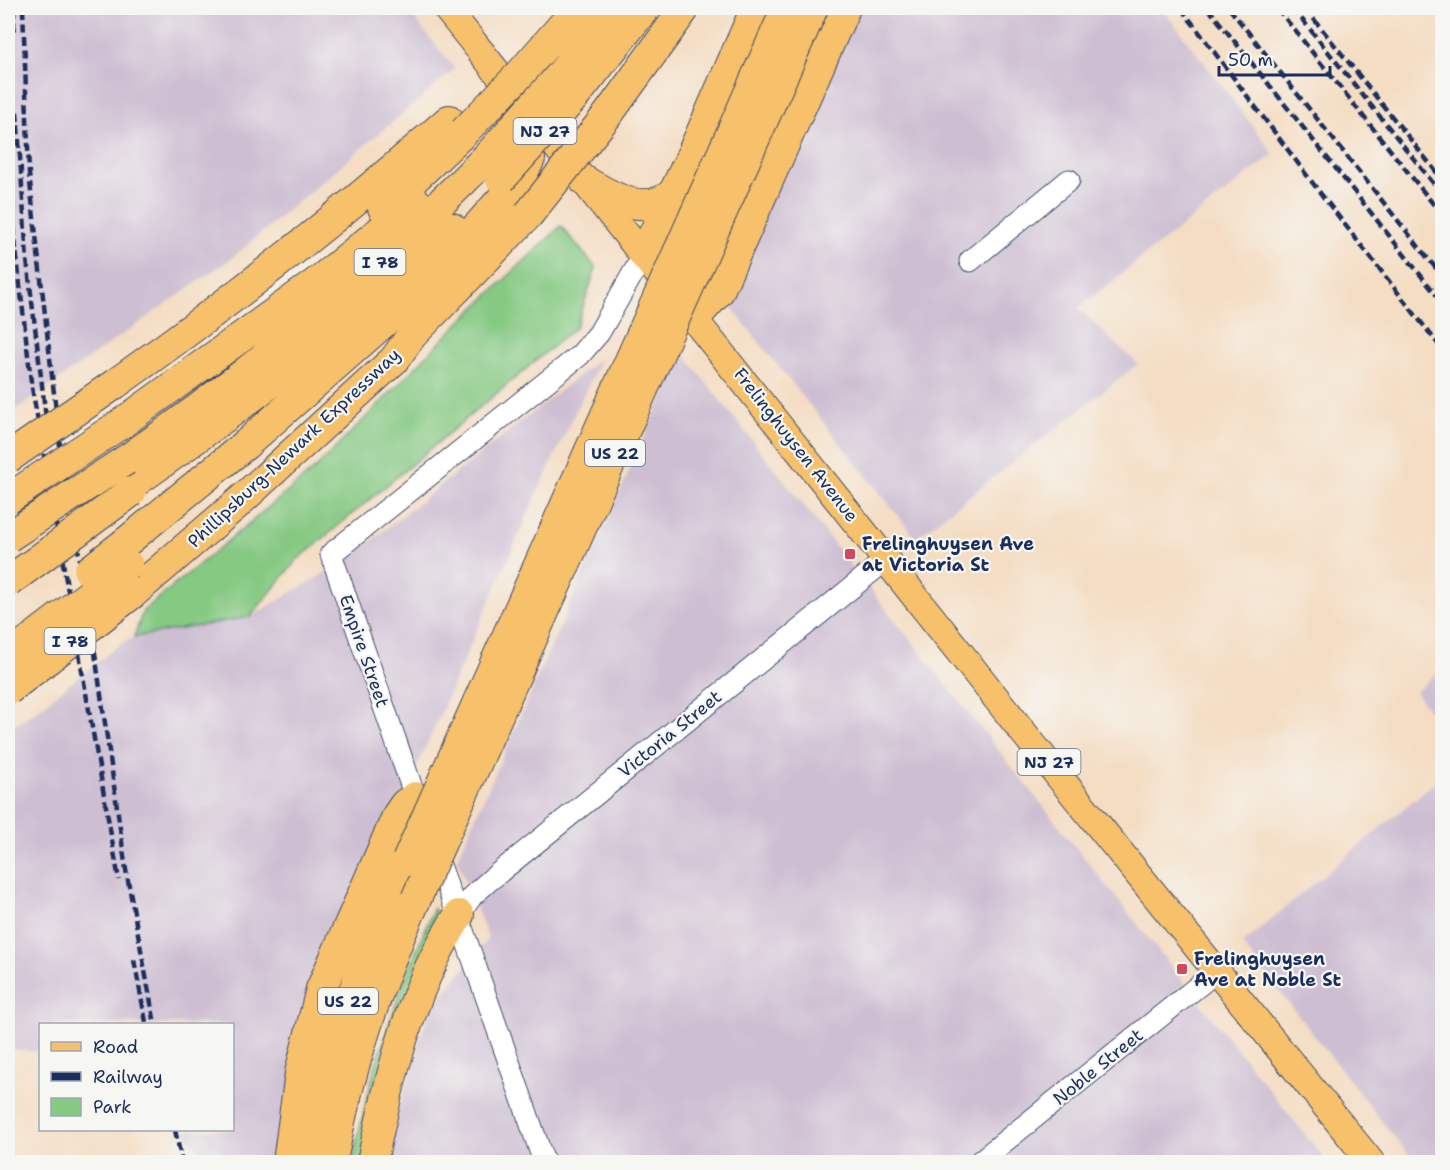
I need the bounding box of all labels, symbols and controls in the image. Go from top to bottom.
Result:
scale bar [1219,39,1330,77]
text: 50 m [1228,48,1273,72]
road number: NJ 27 [514,118,576,144]
road number: I 78 [354,249,406,275]
street label: Phillipsburg-Newark Expressway [182,343,406,553]
street label: Frelinghuysen Avenue [728,363,864,527]
road number: US 22 [585,440,645,466]
place label: Frelinghuysen Ave at Victoria St [862,532,1034,577]
marker: Frelinghuysen Ave at Victoria St [843,547,857,561]
street label: Empire Street [333,591,395,711]
road number: I 78 [44,628,96,654]
street label: Victoria Street [613,685,727,783]
road number: NJ 27 [1018,749,1080,775]
place label: Frelinghuysen Ave at Noble St [1194,947,1341,992]
marker: Frelinghuysen Ave at Noble St [1175,962,1189,976]
road number: US 22 [318,988,378,1014]
legend [39,1023,234,1131]
street label: Noble Street [1048,1023,1148,1111]
text: Road [93,1035,138,1059]
text: Railway [93,1065,163,1089]
text: Park [93,1095,132,1119]

